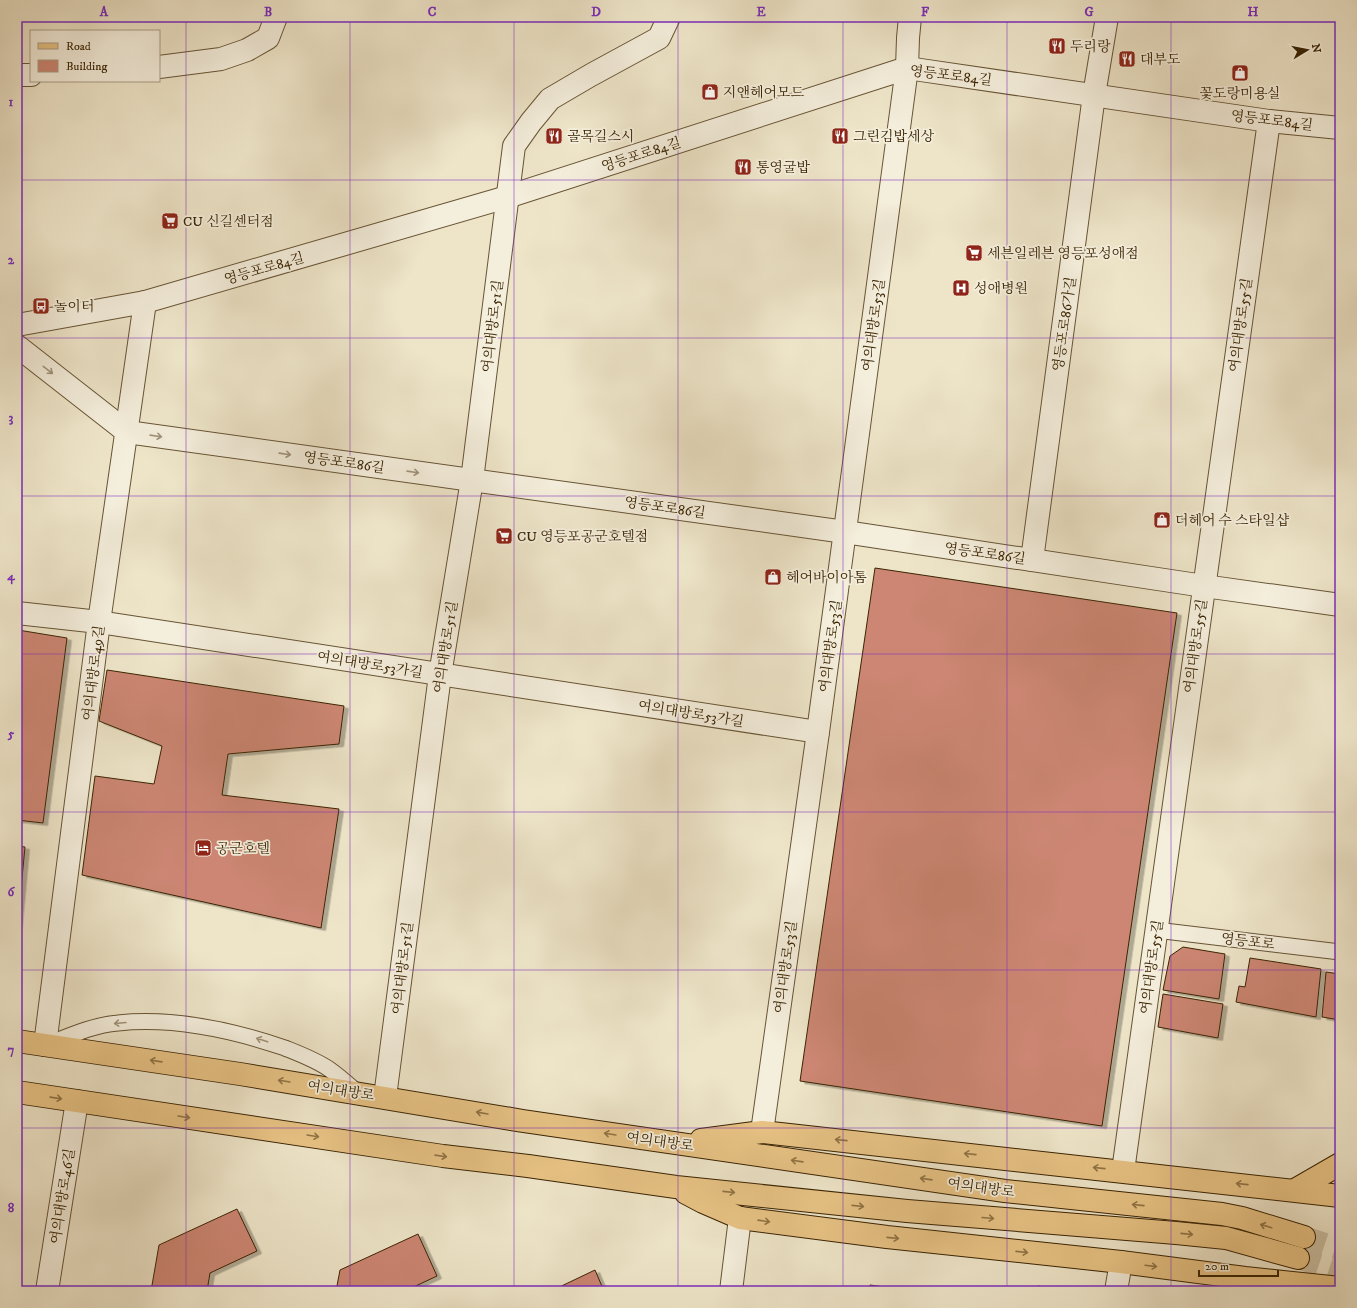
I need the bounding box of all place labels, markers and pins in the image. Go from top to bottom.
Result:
restaurant icon: 두리랑 [1047,36,1067,56]
place label: 두리랑 [1070,38,1111,56]
restaurant icon: 대부도 [1117,49,1137,69]
place label: 대부도 [1140,51,1181,69]
shop icon: 꽃도랑미용실 [1230,63,1250,83]
shop icon: 지앤헤어모드 [700,82,720,102]
place label: 지앤헤어모드 [723,84,805,102]
place label: 꽃도랑미용실 [1199,85,1281,103]
restaurant icon: 골목길스시 [544,126,564,146]
restaurant icon: 그린김밥세상 [830,126,850,146]
place label: 골목길스시 [567,128,635,146]
place label: 그린김밥세상 [853,128,935,146]
restaurant icon: 통영굴밥 [733,157,753,177]
place label: 통영굴밥 [756,159,811,177]
supermarket icon: CU 신길센터점 [160,211,180,231]
place label: CU 신길센터점 [183,213,274,231]
supermarket icon: 세븐일레븐 영등포성애점 [964,243,984,263]
place label: 세븐일레븐 영등포성애점 [987,245,1139,263]
hospital icon: 성애병원 [951,278,971,298]
place label: 성애병원 [974,280,1028,298]
bus stop icon: 놀이터 [31,296,51,316]
place label: 놀이터 [54,298,95,316]
shop icon: 더헤어 수 스타일샵 [1152,510,1172,530]
place label: 더헤어 수 스타일샵 [1175,512,1290,530]
supermarket icon: CU 영등포공군호텔점 [494,526,514,546]
place label: CU 영등포공군호텔점 [517,528,648,546]
shop icon: 헤어바이아톰 [763,567,783,587]
place label: 헤어바이아톰 [786,569,868,587]
hotel icon: 공군호텔 [193,838,213,858]
place label: 공군호텔 [216,840,270,858]

